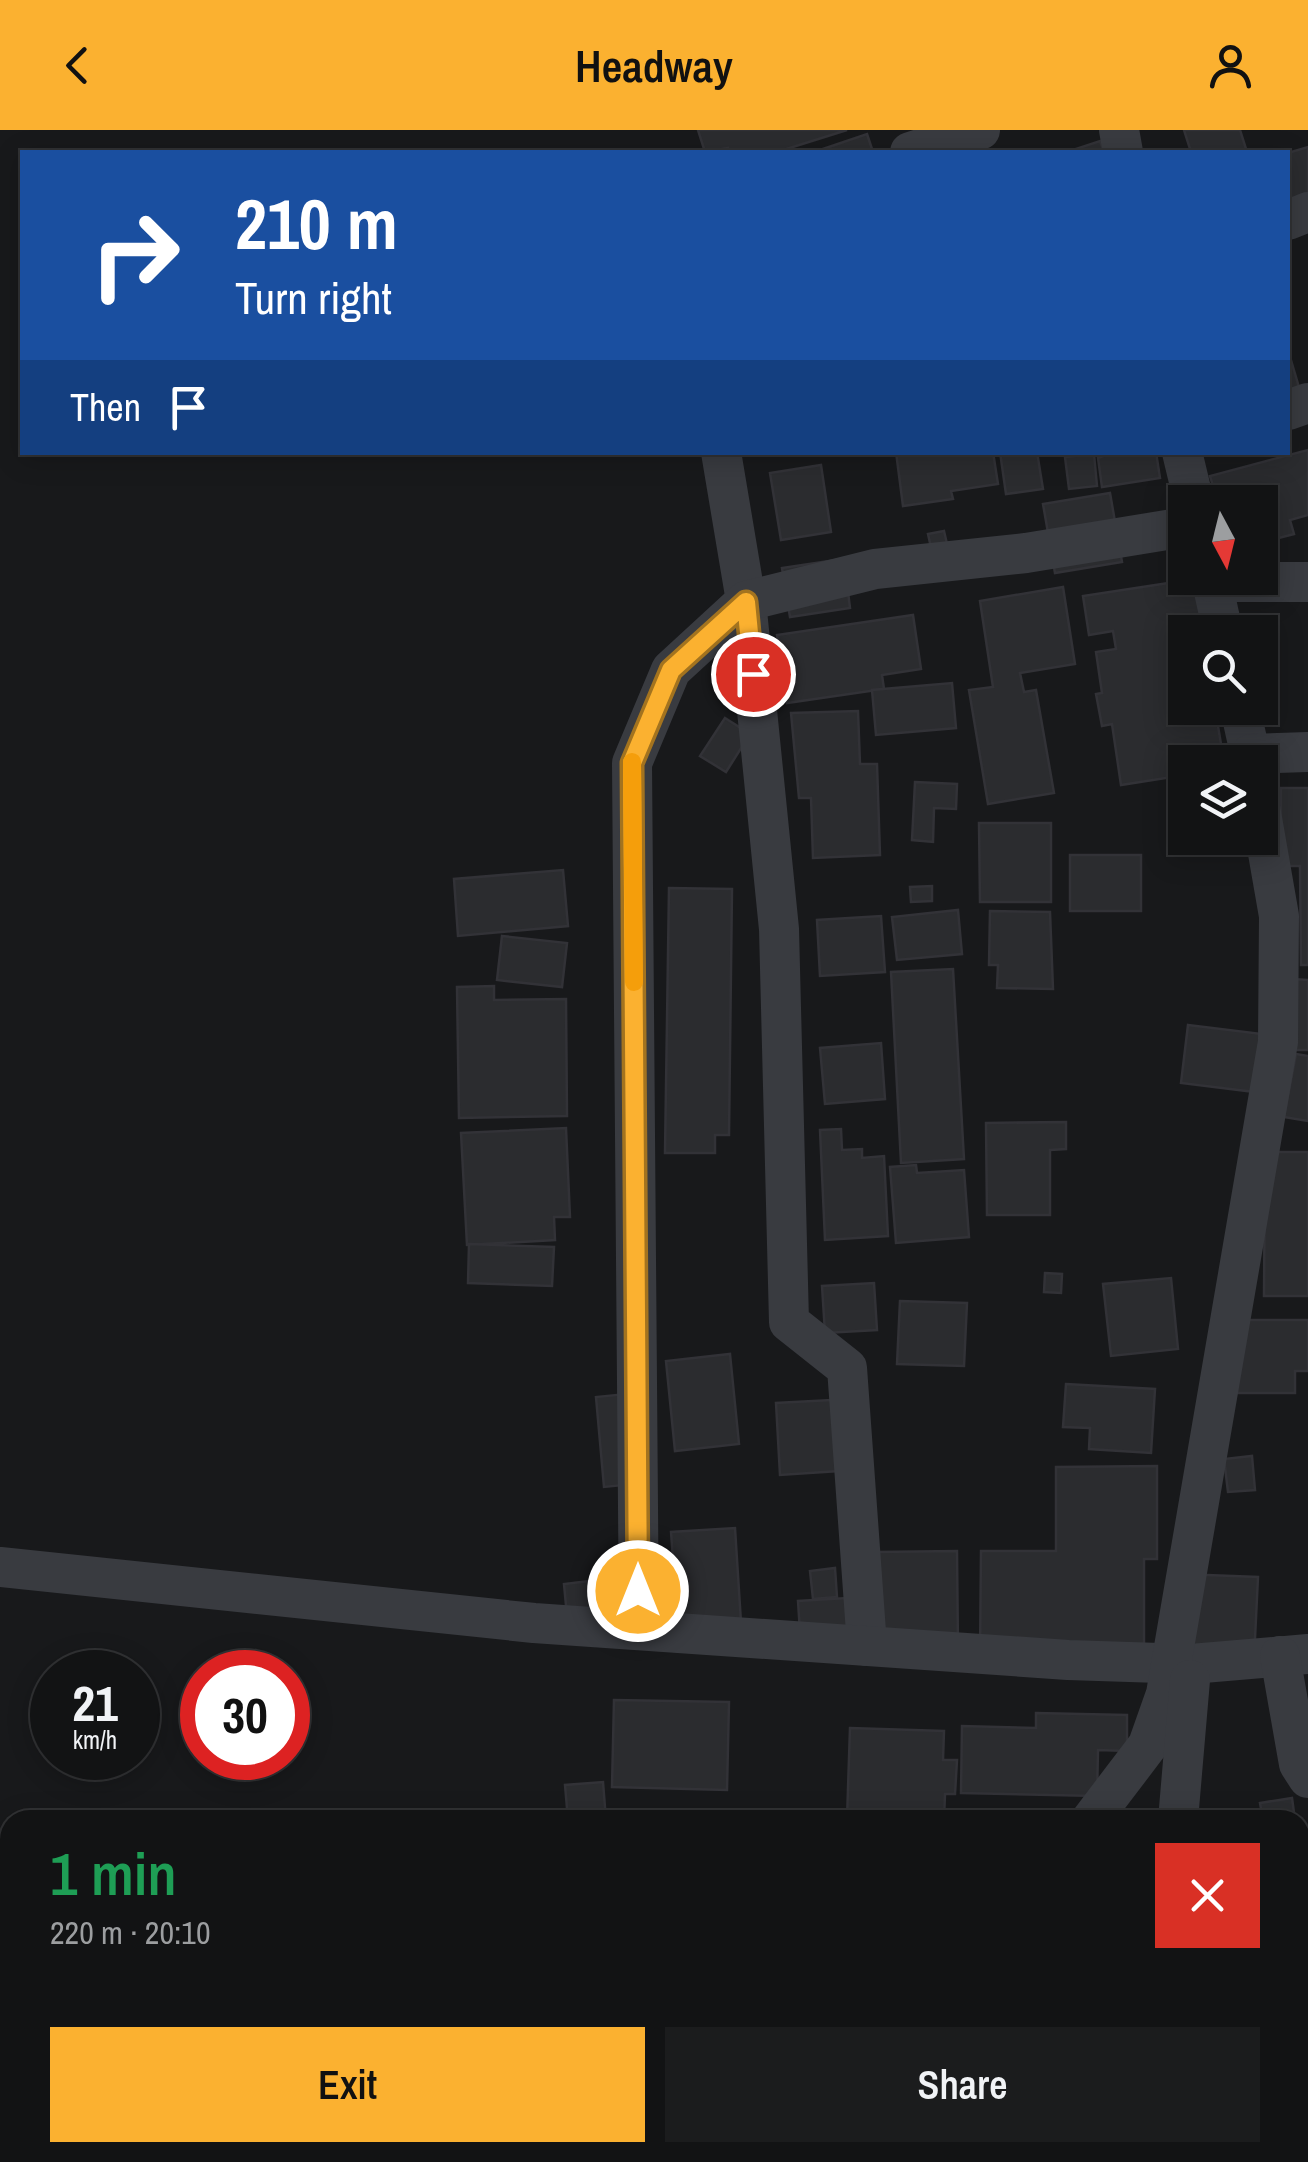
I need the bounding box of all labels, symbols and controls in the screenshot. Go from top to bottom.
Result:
text: Headway [575,35,733,96]
icon: back [50,38,105,93]
icon: person [1203,38,1258,93]
text: 210 m [235,177,398,271]
icon: right [70,190,200,320]
text: Turn right [235,267,392,328]
icon: arrive [161,380,216,435]
text: Then [70,382,141,433]
north arrow [1168,485,1278,595]
map controls [1168,485,1278,855]
button: search [1168,615,1278,725]
pin [711,632,796,717]
icon: arrive [726,647,781,702]
button: layers [1168,745,1278,855]
position arrow [586,1539,690,1643]
speed limit sign: 30 [180,1650,310,1780]
text: 21 [72,1669,118,1737]
text: km/h [73,1723,117,1757]
text: 1 min [50,1833,177,1914]
button: close [1155,1843,1260,1948]
text: 220 m · 20:10 [50,1911,210,1954]
button: Exit [50,2027,645,2142]
button: Share [665,2027,1260,2142]

